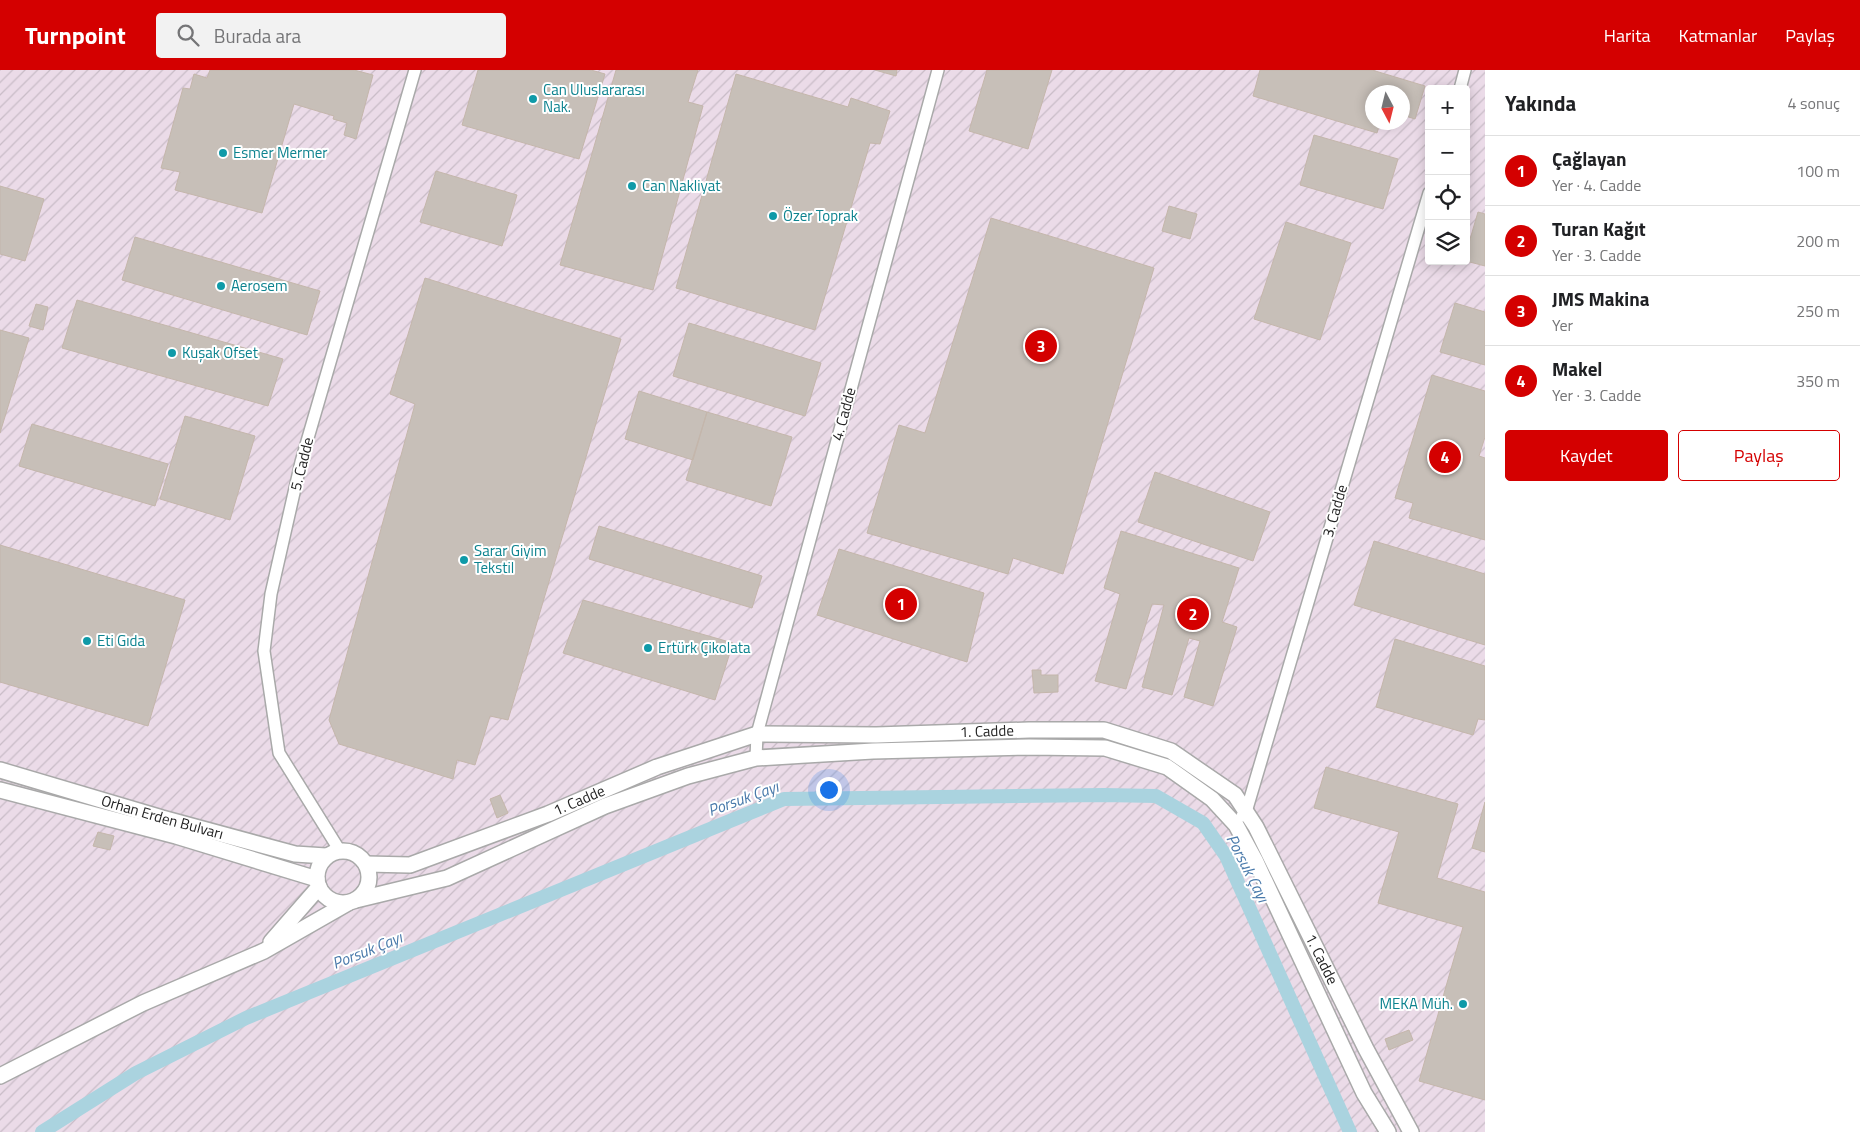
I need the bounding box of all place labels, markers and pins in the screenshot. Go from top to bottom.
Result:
place label: Can Uluslararası Nak. [543,78,645,118]
marker: Can Uluslararası Nak. [527,93,539,105]
place label: Esmer Mermer [233,141,327,164]
marker: Esmer Mermer [217,147,229,159]
place label: Can Nakliyat [642,174,721,197]
marker: Can Nakliyat [626,180,638,192]
place label: Özer Toprak [783,204,858,227]
marker: Özer Toprak [767,210,779,222]
place label: Aerosem [231,274,287,297]
marker: Aerosem [215,280,227,292]
pin: 3 [1025,327,1057,365]
place label: Kuşak Ofset [182,341,259,364]
marker: Kuşak Ofset [166,347,178,359]
pin: 4 [1429,438,1461,476]
place label: Sarar Giyim Tekstil [474,539,546,579]
marker: Sarar Giyim Tekstil [458,554,470,566]
pin: 1 [885,585,917,623]
pin: 2 [1177,595,1209,633]
place label: Eti Gıda [97,629,146,652]
marker: Eti Gıda [81,635,93,647]
place label: Ertürk Çikolata [658,636,751,659]
marker: Ertürk Çikolata [642,642,654,654]
place label: MEKA Müh. [1379,992,1453,1015]
marker: MEKA Müh. [1457,998,1469,1010]

